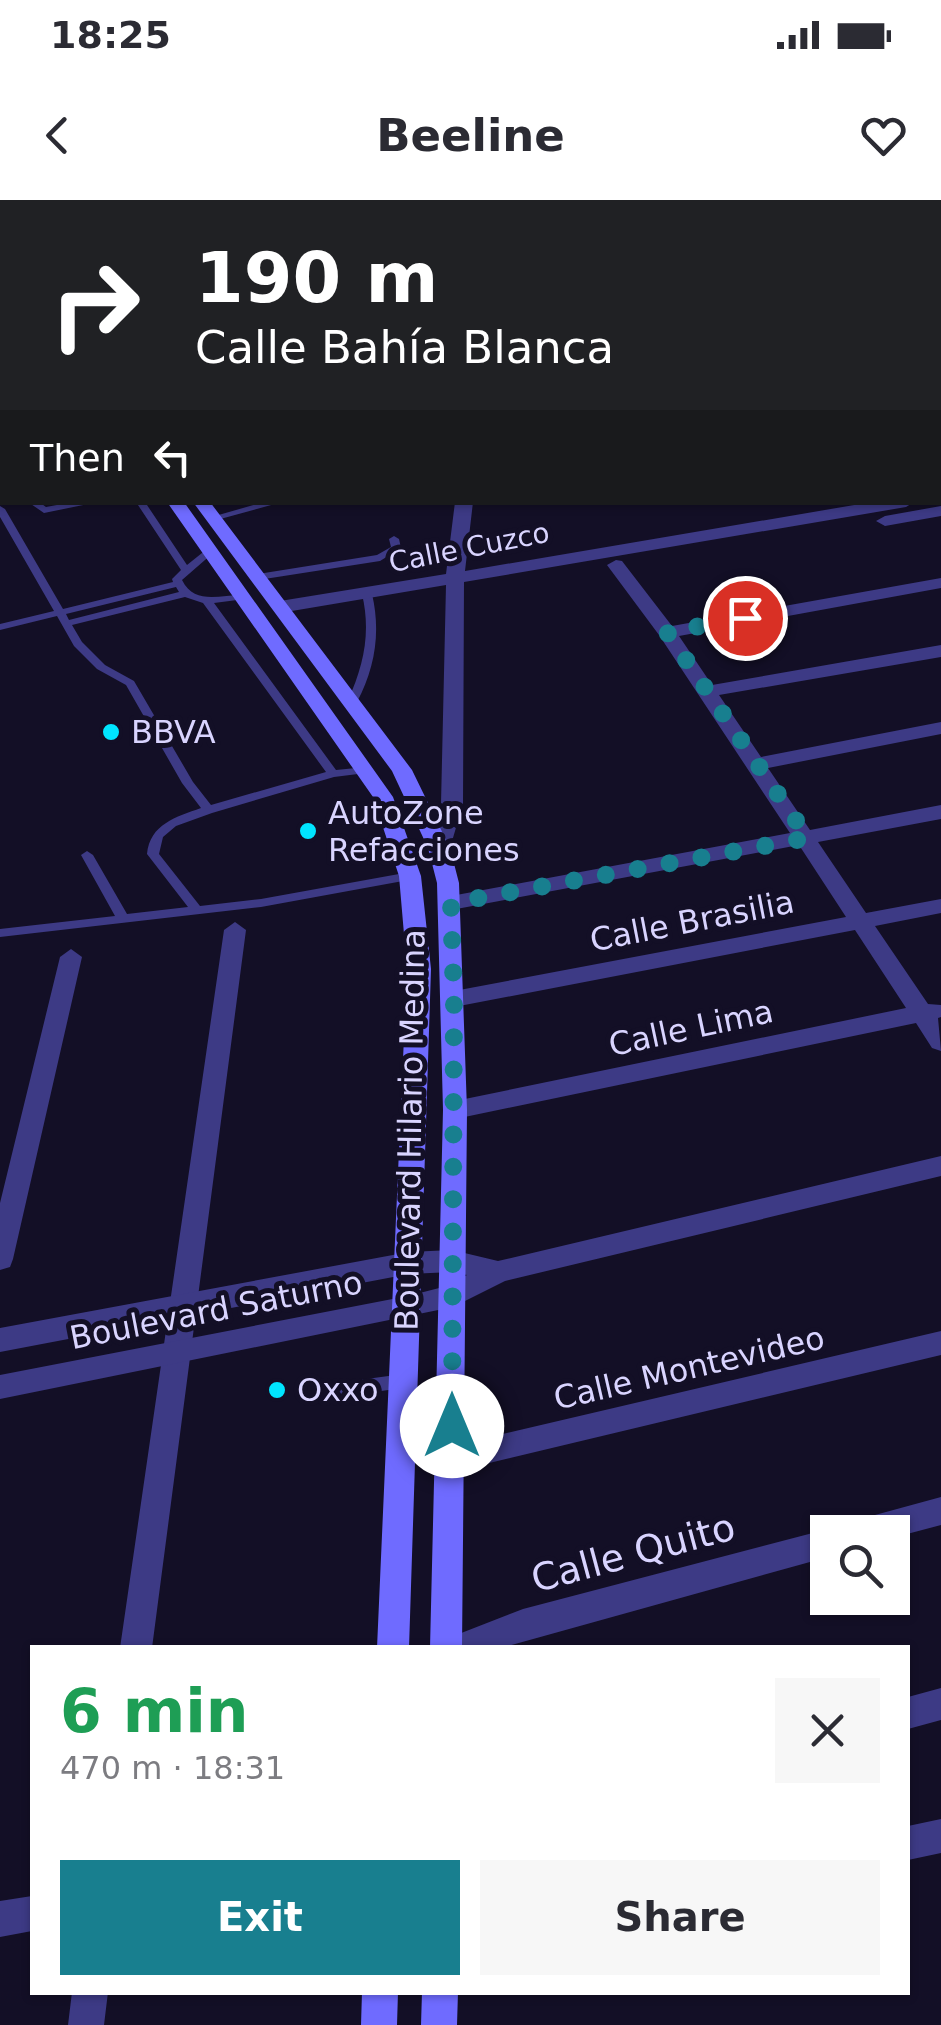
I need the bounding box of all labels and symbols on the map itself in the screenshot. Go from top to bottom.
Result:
street label: Calle Cuzco [386,516,552,579]
pin [703,576,788,661]
place label: BBVA [131,713,216,751]
marker: BBVA [100,721,122,743]
place label: AutoZone Refacciones [328,794,520,869]
marker: AutoZone Refacciones [297,820,319,842]
street label: Calle Brasilia [587,883,797,959]
street label: Boulevard Hilario Medina [387,929,433,1331]
street label: Calle Lima [605,992,777,1064]
street label: Boulevard Saturno [66,1263,366,1357]
street label: Calle Montevideo [550,1318,828,1418]
place label: Oxxo [297,1371,379,1409]
position arrow [400,1374,504,1478]
marker: Oxxo [266,1379,288,1401]
street label: Calle Quito [526,1505,740,1601]

